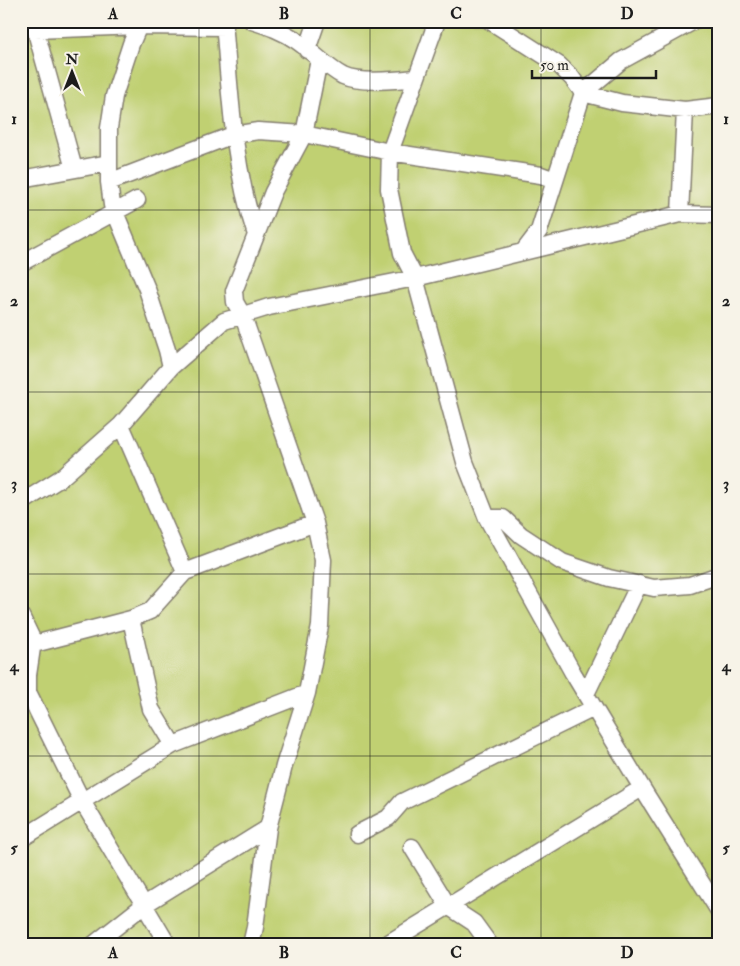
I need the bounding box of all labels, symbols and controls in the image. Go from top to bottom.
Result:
text: A [107,4,119,24]
text: B [279,4,289,24]
text: C [450,4,462,24]
text: D [620,4,634,24]
north arrow [48,48,98,98]
scale bar [532,48,656,80]
text: N [65,51,79,68]
text: 50 m [540,56,569,75]
text: 1 [11,109,17,129]
text: 1 [723,109,729,129]
text: 2 [10,291,18,311]
text: 2 [722,291,730,311]
text: 3 [11,474,17,494]
text: 3 [723,474,729,494]
text: 4 [9,656,20,676]
text: 4 [721,656,732,676]
text: 5 [10,838,18,858]
text: 5 [722,838,730,858]
text: A [107,943,119,963]
text: B [279,943,289,963]
text: C [450,943,462,963]
text: D [620,943,634,963]

